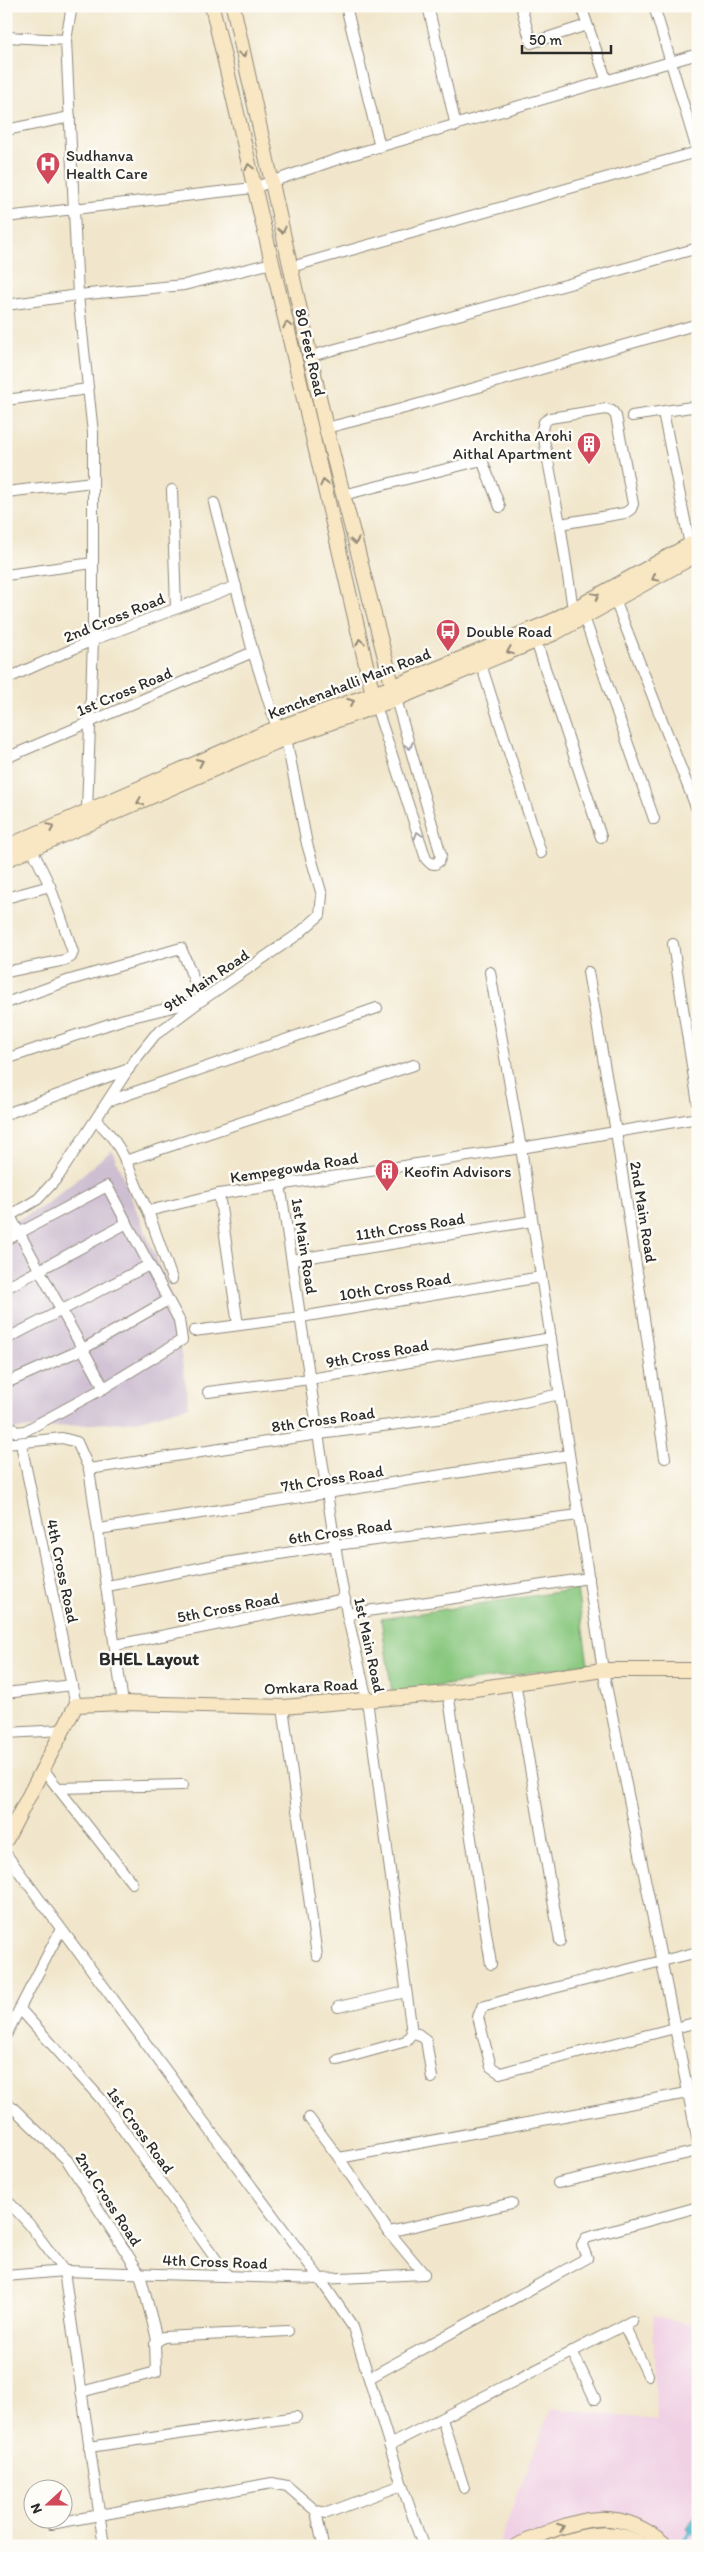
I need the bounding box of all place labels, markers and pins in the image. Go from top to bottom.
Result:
place label: Sudhanva Health Care [66,146,148,183]
hospital icon: Sudhanva Health Care [35,151,61,185]
place label: Architha Arohi Aithal Apartment [453,426,572,463]
building icon: Architha Arohi Aithal Apartment [576,431,602,465]
bus stop icon: Double Road [435,618,461,652]
place label: Double Road [466,622,552,641]
building icon: Keofin Advisors [374,1158,400,1192]
place label: Keofin Advisors [404,1162,511,1181]

